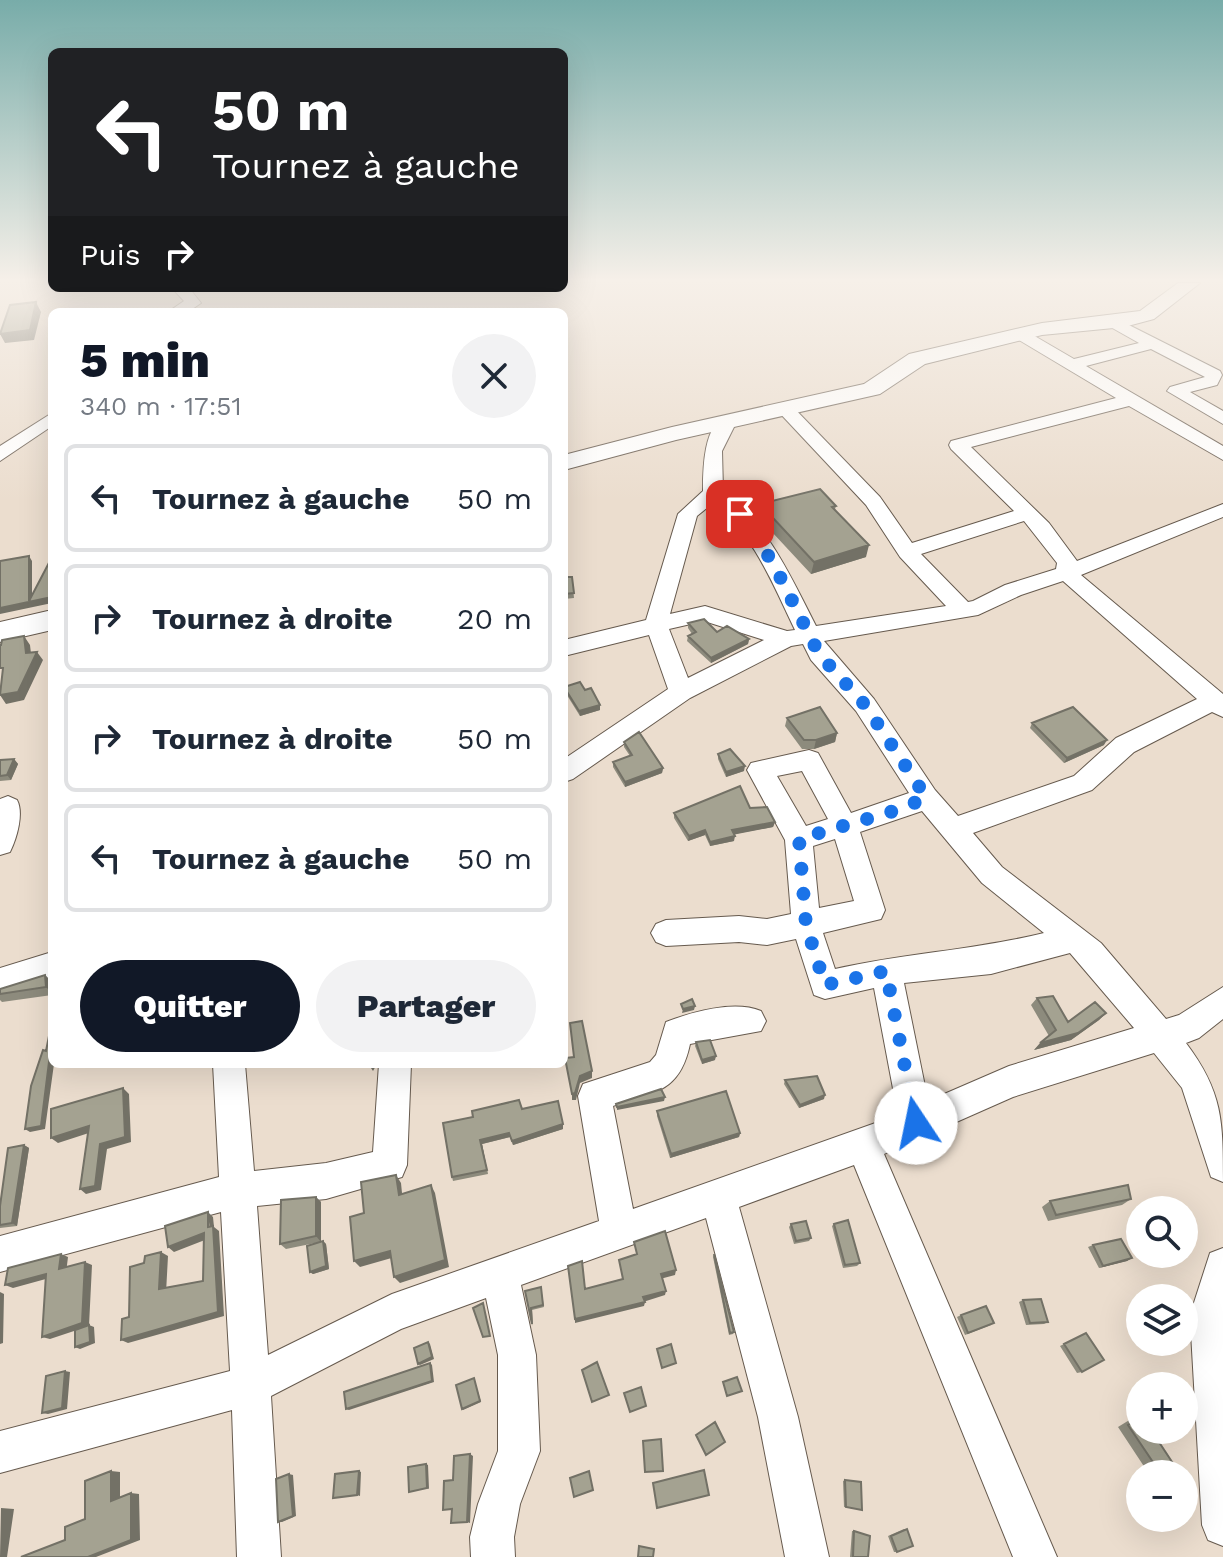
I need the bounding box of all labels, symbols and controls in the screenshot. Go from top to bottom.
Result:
text: 50 m [212,78,349,144]
icon: left [80,80,184,184]
text: Tournez à gauche [212,145,520,187]
icon: right [157,232,201,276]
text: Puis [80,237,141,272]
text: 5 min [80,332,210,389]
button: close [452,334,536,418]
text: 340 m · 17:51 [80,391,242,421]
icon: left [84,476,128,520]
pin [706,480,774,548]
text: Tournez à gauche [152,481,410,516]
text: 50 m [457,481,532,516]
icon: arrive [718,492,762,536]
icon: right [84,596,128,640]
text: Tournez à droite [152,601,393,636]
text: 20 m [457,601,532,636]
icon: right [84,716,128,760]
text: Tournez à droite [152,721,393,756]
text: 50 m [457,721,532,756]
icon: left [84,836,128,880]
text: Tournez à gauche [152,841,410,876]
text: 50 m [457,841,532,876]
button: Quitter [80,960,300,1052]
button: Partager [316,960,536,1052]
position arrow [874,1081,958,1165]
map controls [1126,1196,1198,1532]
button: search [1126,1196,1198,1268]
button: layers [1126,1284,1198,1356]
button: + [1126,1372,1198,1444]
button: − [1126,1460,1198,1532]

